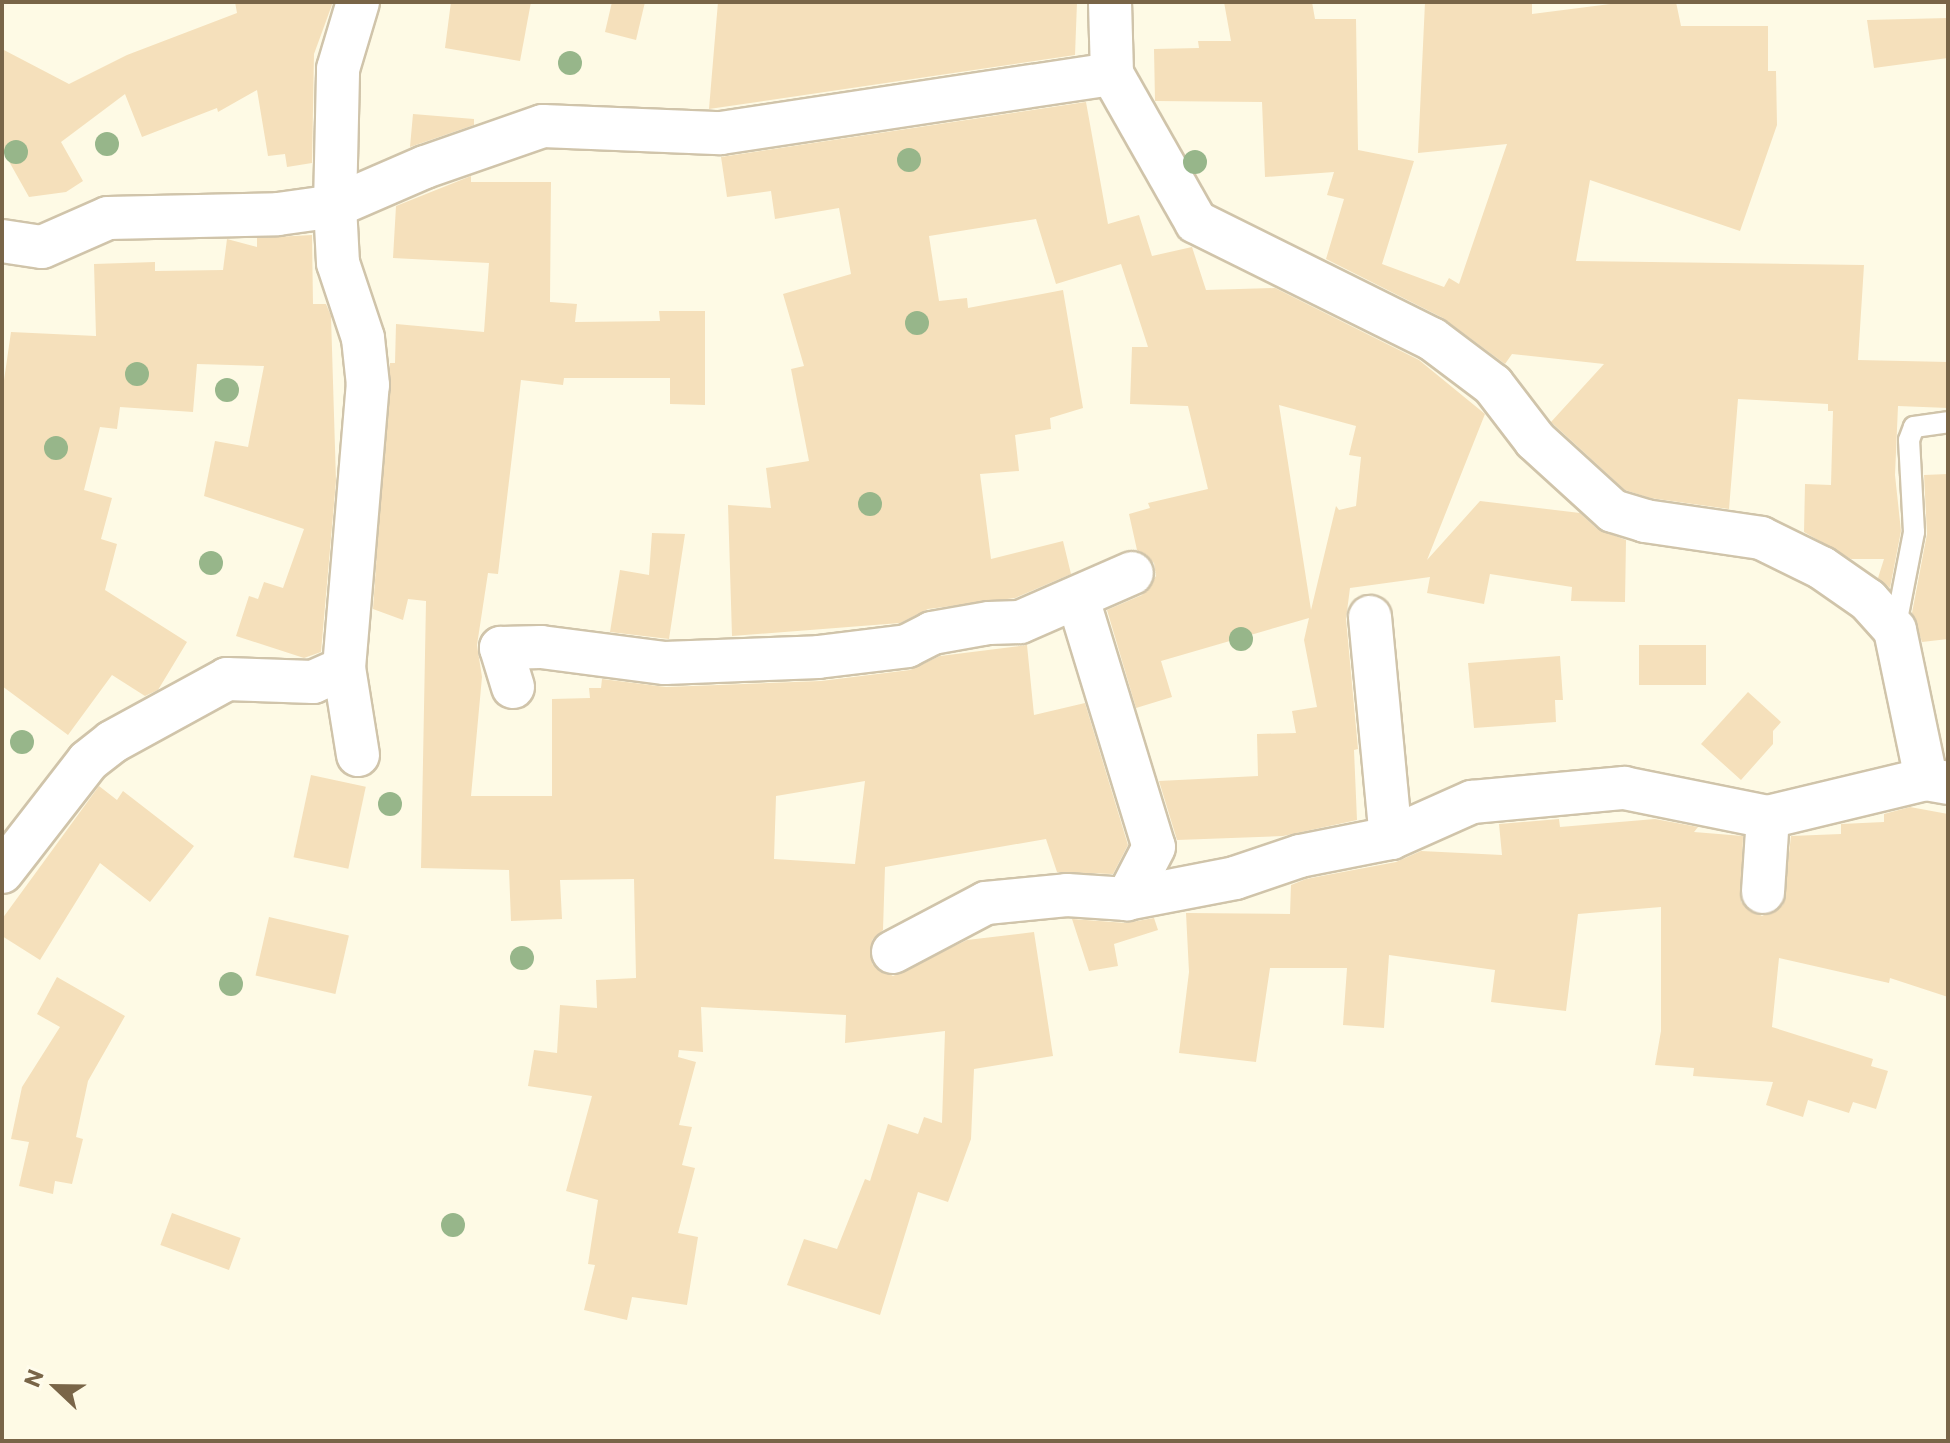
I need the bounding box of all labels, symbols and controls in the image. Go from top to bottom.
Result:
north arrow [16,1347,96,1427]
text: N [18,1365,49,1391]

